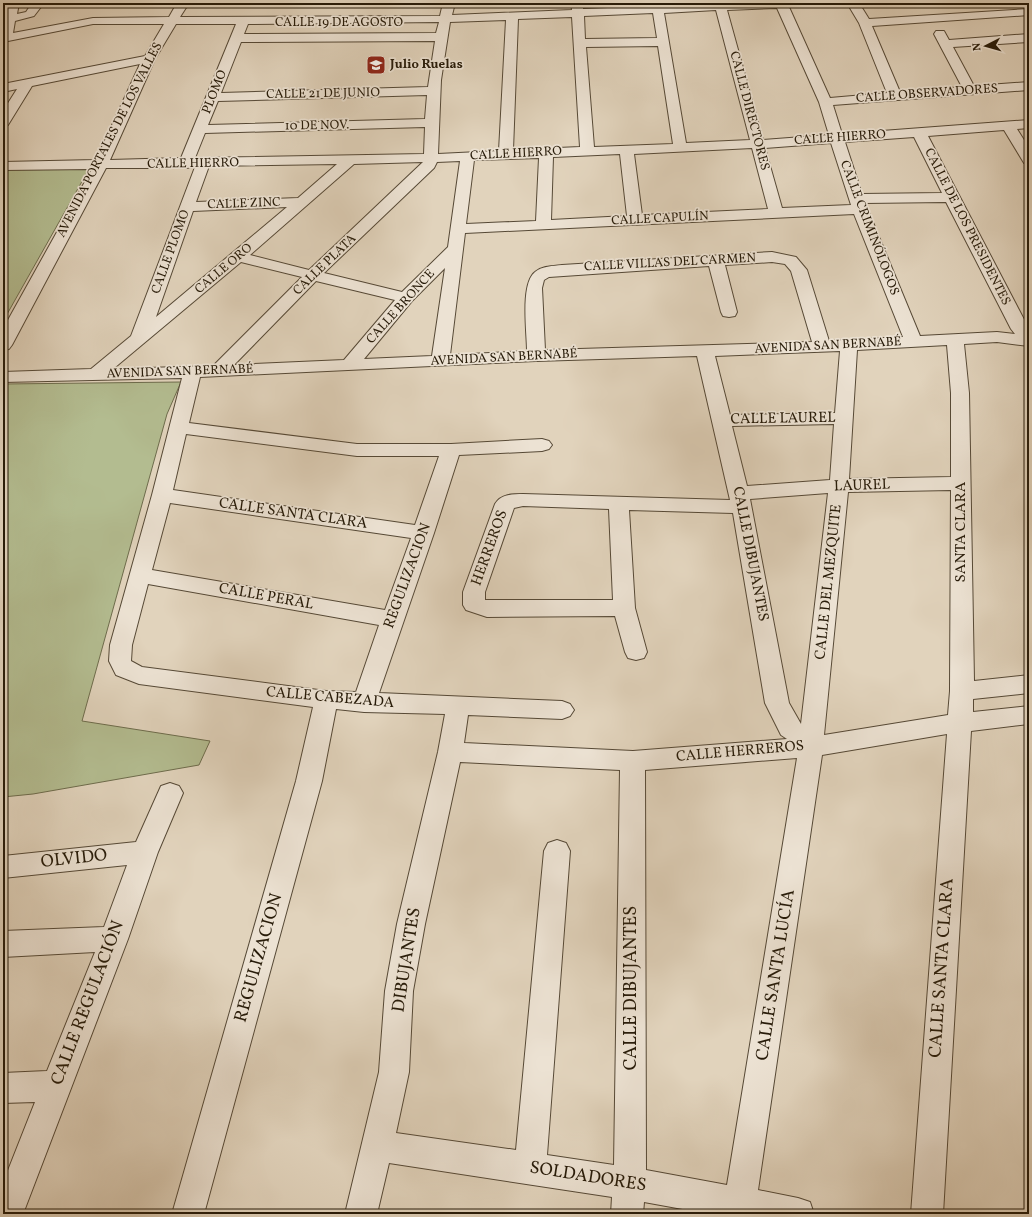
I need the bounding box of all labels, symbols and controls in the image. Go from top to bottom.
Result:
street label: CALLE 19 DE AGOSTO [275,14,404,32]
north arrow [966,26,1006,66]
street label: AVENIDA PORTALES DE LOS VALLES [53,39,167,241]
text: N [970,42,985,52]
street label: CALLE DIRECTORES [724,50,774,172]
school or university icon: Julio Ruelas [365,54,387,76]
place label: Julio Ruelas [389,56,463,74]
street label: PLOMO [198,67,232,117]
street label: CALLE OBSERVADORES [855,80,999,108]
street label: CALLE 21 DE JUNIO [266,84,380,104]
street label: 10 DE NOV. [284,116,350,136]
street label: CALLE HIERRO [794,126,887,150]
street label: CALLE HIERRO [470,143,563,165]
street label: CALLE DE LOS PRESIDENTES [919,145,1015,309]
street label: CALLE HIERRO [147,154,240,174]
street label: CALLE CRIMINÓLOGOS [835,158,903,298]
street label: CALLE ZINC [207,194,281,214]
street label: CALLE PLOMO [147,207,195,297]
street label: CALLE CAPULÍN [611,207,710,231]
street label: CALLE PLATA [290,230,360,300]
street label: CALLE ORO [191,239,257,298]
street label: CALLE VILLAS DEL CARMEN [584,249,757,276]
street label: CALLE BRONCE [363,266,440,348]
street label: AVENIDA SAN BERNABÉ [754,333,902,359]
street label: AVENIDA SAN BERNABÉ [430,345,578,371]
street label: AVENIDA SAN BERNABÉ [106,360,254,384]
street label: CALLE LAUREL [730,408,836,430]
street label: LAUREL [834,475,891,497]
street label: SANTA CLARA [951,481,972,582]
street label: CALLE DIBUJANTES [727,485,773,623]
street label: CALLE SANTA CLARA [217,493,369,535]
street label: CALLE DEL MEZQUITE [810,503,848,661]
street label: HERREROS [467,507,513,589]
street label: REGULIZACION [379,520,437,632]
street label: CALLE PERAL [217,578,316,616]
street label: CALLE CABEZADA [265,682,395,714]
street label: CALLE HERREROS [675,736,805,768]
street label: OLVIDO [40,843,108,875]
street label: CALLE SANTA CLARA [923,877,961,1058]
street label: CALLE SANTA LUCÍA [750,887,802,1062]
street label: REGULIZACION [229,891,289,1025]
street label: DIBUJANTES [386,906,428,1014]
street label: CALLE DIBUJANTES [619,906,644,1070]
street label: CALLE REGULACIÓN [45,917,131,1089]
street label: SOLDADORES [528,1155,648,1199]

